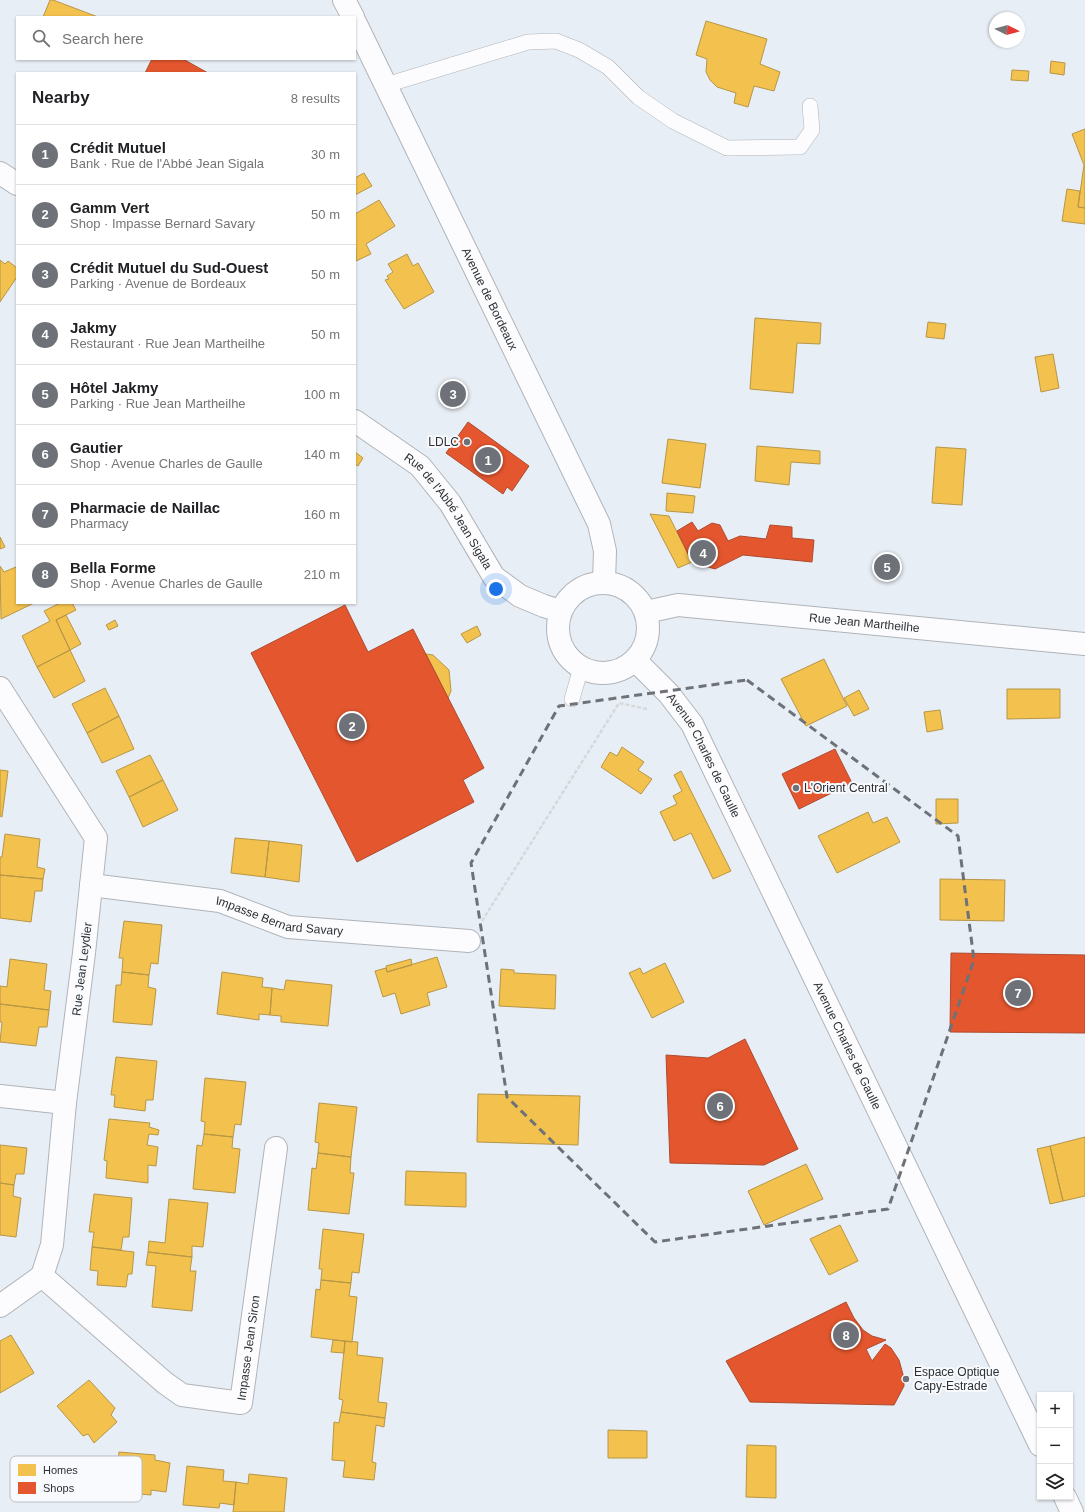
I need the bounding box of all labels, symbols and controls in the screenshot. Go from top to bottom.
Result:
north arrow [989,12,1025,48]
search box [16,16,356,60]
icon: search [30,27,52,49]
text: Search here [62,30,144,47]
text: Nearby [32,88,90,107]
text: 8 results [291,91,340,106]
text: Crédit Mutuel [70,139,166,156]
text: 1 [41,147,49,162]
text: 30 m [311,147,340,162]
text: Bank · Rue de l'Abbé Jean Sigala [70,156,264,171]
text: Gamm Vert [70,199,149,216]
text: 2 [41,207,49,222]
text: 50 m [311,207,340,222]
text: Shop · Impasse Bernard Savary [70,216,255,231]
street label: Avenue de Bordeaux [459,246,520,352]
text: Crédit Mutuel du Sud-Ouest [70,259,268,276]
text: 3 [41,267,49,282]
text: 50 m [311,267,340,282]
text: Parking · Avenue de Bordeaux [70,276,246,291]
text: Jakmy [70,319,117,336]
text: 4 [41,327,49,342]
text: 50 m [311,327,340,342]
text: Restaurant · Rue Jean Martheilhe [70,336,265,351]
text: Hôtel Jakmy [70,379,158,396]
pin: 3 [440,379,466,409]
text: 5 [41,387,49,402]
text: 100 m [304,387,340,402]
text: Parking · Rue Jean Martheilhe [70,396,246,411]
place label: LDLC [428,435,459,449]
marker: LDLC [462,437,472,447]
text: Gautier [70,439,123,456]
pin: 1 [475,445,501,475]
text: 6 [41,447,49,462]
text: 140 m [304,447,340,462]
street label: Rue de l'Abbé Jean Sigala [401,450,495,572]
text: Shop · Avenue Charles de Gaulle [70,456,263,471]
text: Pharmacie de Naillac [70,499,220,516]
text: 7 [41,507,49,522]
text: 160 m [304,507,340,522]
text: Pharmacy [70,516,129,531]
pin: 4 [690,538,716,568]
pin: 5 [874,552,900,582]
text: Bella Forme [70,559,156,576]
text: 8 [41,567,49,582]
text: 210 m [304,567,340,582]
text: Shop · Avenue Charles de Gaulle [70,576,263,591]
your location [486,579,506,599]
street label: Rue Jean Martheilhe [809,611,921,635]
street label: Avenue Charles de Gaulle [664,690,743,820]
pin: 2 [339,711,365,741]
place label: L'Orient Central [804,781,888,795]
marker: L'Orient Central [791,783,801,793]
street label: Impasse Bernard Savary [215,894,344,938]
street label: Rue Jean Leydier [69,921,95,1017]
pin: 7 [1005,978,1031,1008]
street label: Avenue Charles de Gaulle [810,979,884,1112]
pin: 6 [707,1091,733,1121]
street label: Impasse Jean Siron [234,1294,263,1401]
pin: 8 [833,1320,859,1350]
place label: Espace Optique Capy-Estrade [914,1365,1000,1393]
marker: Espace Optique Capy-Estrade [901,1374,911,1384]
map controls [1037,1392,1073,1500]
button: + [1037,1392,1073,1428]
button: − [1037,1428,1073,1464]
legend [10,1456,142,1502]
text: Homes [43,1464,78,1476]
button: layers [1037,1464,1073,1500]
text: Shops [43,1482,75,1494]

